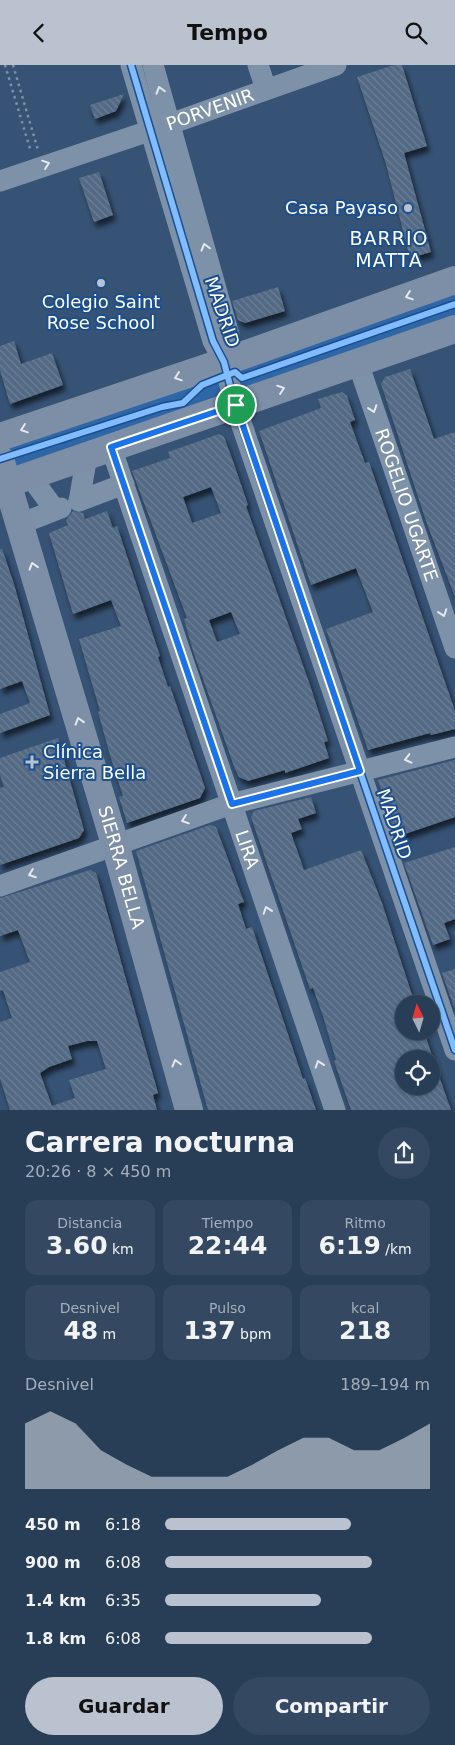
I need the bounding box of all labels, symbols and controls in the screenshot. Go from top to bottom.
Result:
icon: back [25,19,53,47]
icon: search [402,19,430,47]
text: Tempo [187,20,268,45]
street label: PORVENIR [163,84,257,134]
one-way arrow [156,87,166,95]
one-way arrow [41,160,50,170]
place label: Casa Payaso [285,197,398,218]
marker: Casa Payaso [402,202,414,214]
district label: BARRIO MATTA [350,227,429,271]
one-way arrow [200,243,210,251]
street label: MADRID [201,274,244,350]
marker: Colegio Saint Rose School [95,277,107,289]
one-way arrow [405,290,414,300]
place label: Colegio Saint Rose School [42,291,160,333]
one-way arrow [174,371,183,381]
pin [215,384,257,426]
one-way arrow [277,385,285,395]
icon: arrive [222,391,250,419]
one-way arrow [368,405,378,413]
one-way arrow [20,423,29,433]
street label: ROGELIO UGARTE [371,426,443,584]
one-way arrow [28,562,38,570]
one-way arrow [437,608,447,617]
one-way arrow [74,718,84,726]
place label: Clínica Sierra Bella [43,741,146,783]
one-way arrow [403,753,412,764]
marker: Clínica Sierra Bella [25,755,39,769]
street label: MADRID [373,786,416,862]
street label: SIERRA BELLA [94,803,149,932]
one-way arrow [182,814,190,824]
street label: LIRA [231,827,264,872]
one-way arrow [29,868,37,878]
one-way arrow [263,906,273,915]
north arrow [395,995,440,1040]
map controls [395,995,440,1095]
button: locate [395,1050,440,1095]
one-way arrow [171,1059,181,1068]
one-way arrow [315,1060,325,1069]
text: Carrera nocturna [25,1126,295,1159]
button: share [378,1127,430,1179]
text: 20:26 · 8 × 450 m [25,1162,171,1181]
text: Distancia [57,1215,122,1231]
text: Tiempo [202,1215,253,1231]
text: Ritmo [345,1215,386,1231]
text: 3.60 [46,1231,108,1260]
text: 22:44 [188,1231,267,1260]
text: 6:19 [319,1231,381,1260]
text: km [108,1241,134,1257]
text: /km [381,1241,412,1257]
text: Desnivel [60,1300,120,1316]
text: Pulso [209,1300,246,1316]
text: kcal [351,1300,379,1316]
text: 48 [63,1316,98,1345]
text: 137 [183,1316,236,1345]
text: 218 [339,1316,391,1345]
text: m [98,1326,116,1342]
text: bpm [236,1326,272,1342]
text: Desnivel [25,1375,94,1394]
text: 189–194 m [340,1375,430,1394]
text: 450 m [25,1515,81,1534]
text: 6:18 [105,1515,141,1534]
text: 900 m [25,1553,81,1572]
text: 6:08 [105,1553,141,1572]
text: 1.4 km [25,1591,86,1610]
text: 6:35 [105,1591,141,1610]
text: 1.8 km [25,1629,86,1648]
text: 6:08 [105,1629,141,1648]
button: Guardar [25,1677,223,1735]
button: Compartir [233,1677,430,1735]

